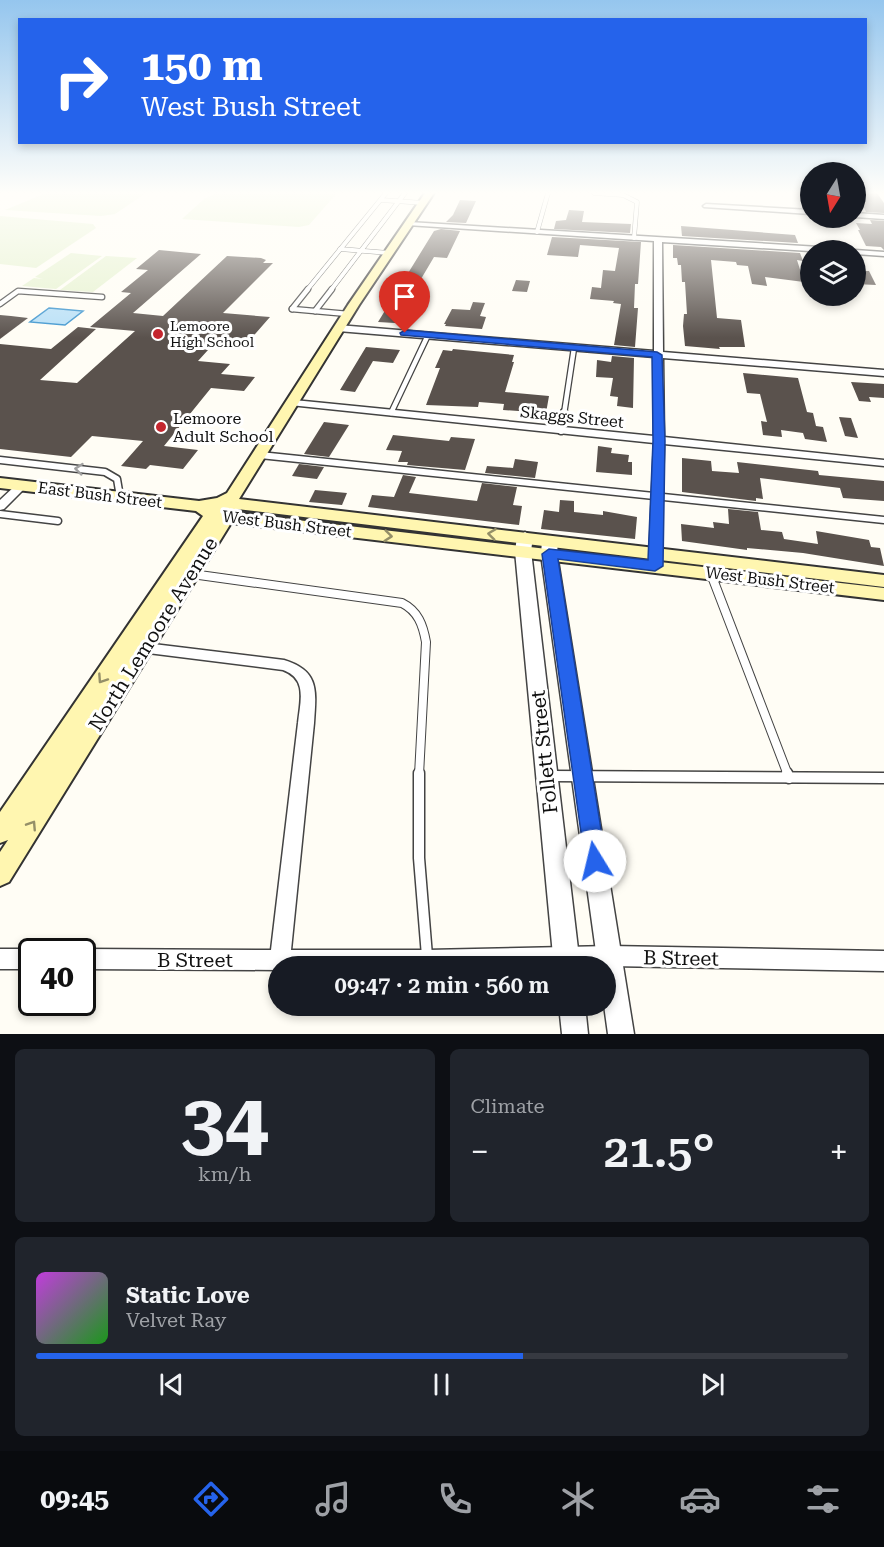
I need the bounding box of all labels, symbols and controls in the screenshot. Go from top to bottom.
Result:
text: 150 m [141,41,263,90]
icon: right [42,42,120,120]
text: West Bush Street [141,91,361,123]
north arrow [800,162,866,228]
map controls [800,162,866,306]
button: layers [800,240,866,306]
pin [379,271,430,333]
icon: arrive [388,280,421,313]
place label: Lemoore High School [170,318,255,350]
marker: Lemoore High School [151,327,165,341]
street label: Skaggs Street [519,402,625,432]
place label: Lemoore Adult School [173,409,274,446]
marker: Lemoore Adult School [154,420,168,434]
one-way arrow [74,463,83,476]
street label: East Bush Street [37,478,163,512]
street label: West Bush Street [221,507,353,541]
one-way arrow [488,528,497,541]
one-way arrow [384,529,393,541]
street label: North Lemoore Avenue [83,533,223,735]
street label: West Bush Street [704,563,836,597]
one-way arrow [98,672,109,683]
street label: Follett Street [526,688,562,815]
one-way arrow [24,821,36,831]
position arrow [563,829,627,893]
speed limit sign: 40 [18,938,96,1016]
street label: B Street [643,945,720,971]
street label: B Street [157,948,233,972]
text: 09:47 · 2 min · 560 m [335,973,549,998]
text: 34 [181,1077,268,1168]
text: Climate [471,1094,545,1118]
text: 21.5° [604,1125,715,1178]
text: − [471,1132,489,1171]
text: + [830,1132,848,1171]
text: km/h [198,1162,252,1186]
text: Static Love [126,1283,250,1308]
text: Velvet Ray [126,1308,226,1332]
icon: previous [155,1368,188,1401]
icon: pause [425,1368,458,1401]
icon: next [696,1368,729,1401]
icon: directions [190,1478,232,1520]
icon: music [312,1478,354,1520]
icon: phone [434,1478,476,1520]
icon: climate [557,1478,599,1520]
icon: car [679,1478,721,1520]
icon: filters [802,1478,844,1520]
text: 09:45 [40,1483,109,1515]

